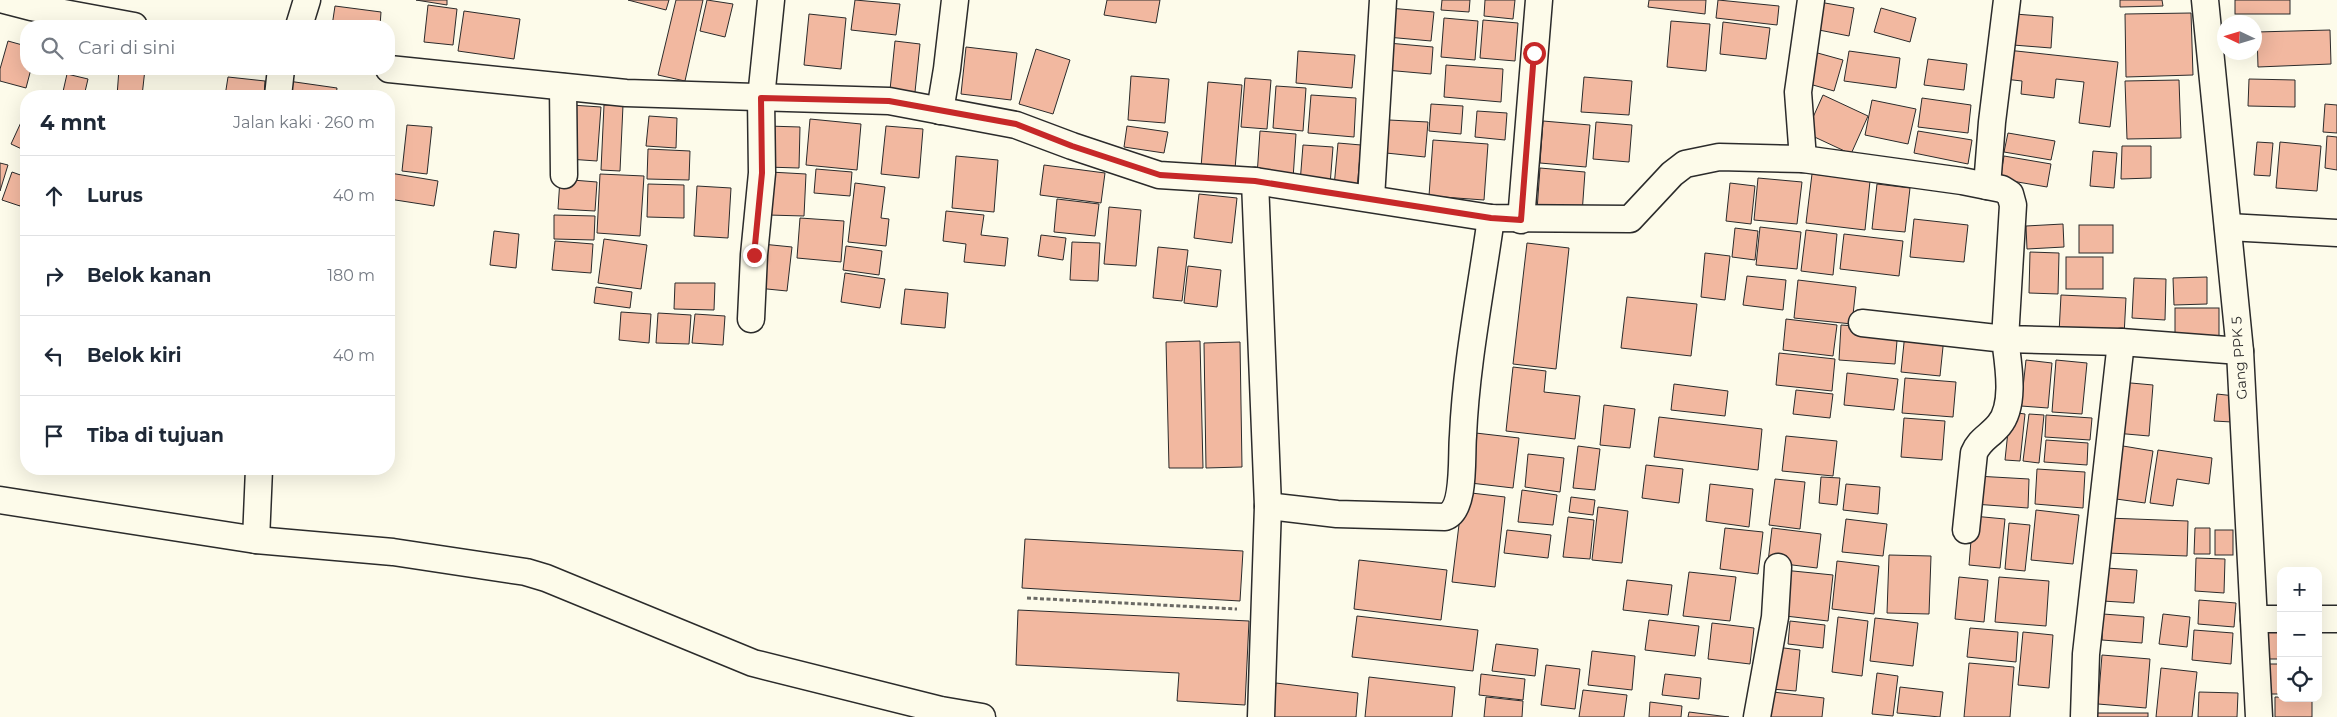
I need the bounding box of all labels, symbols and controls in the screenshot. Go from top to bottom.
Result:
north arrow [2217,15,2262,60]
search box [20,20,395,75]
icon: search [38,34,66,62]
text: Cari di sini [78,36,175,59]
route start [1523,42,1546,65]
text: 4 mnt [40,110,106,135]
text: Jalan kaki · 260 m [233,113,375,132]
icon: ahead [40,182,68,210]
text: Lurus [87,184,143,207]
text: 40 m [333,186,375,205]
route end [743,244,766,267]
icon: right [40,262,68,290]
text: Belok kanan [87,264,211,287]
text: 180 m [327,266,375,285]
street label: Gang PPK 5 [2227,316,2251,400]
icon: left [40,342,68,370]
text: Belok kiri [87,344,182,367]
text: 40 m [333,346,375,365]
icon: arrive [40,422,68,450]
text: Tiba di tujuan [87,424,224,447]
map controls [2277,567,2322,702]
button: + [2277,567,2322,612]
button: − [2277,612,2322,657]
button: locate [2277,657,2322,702]

